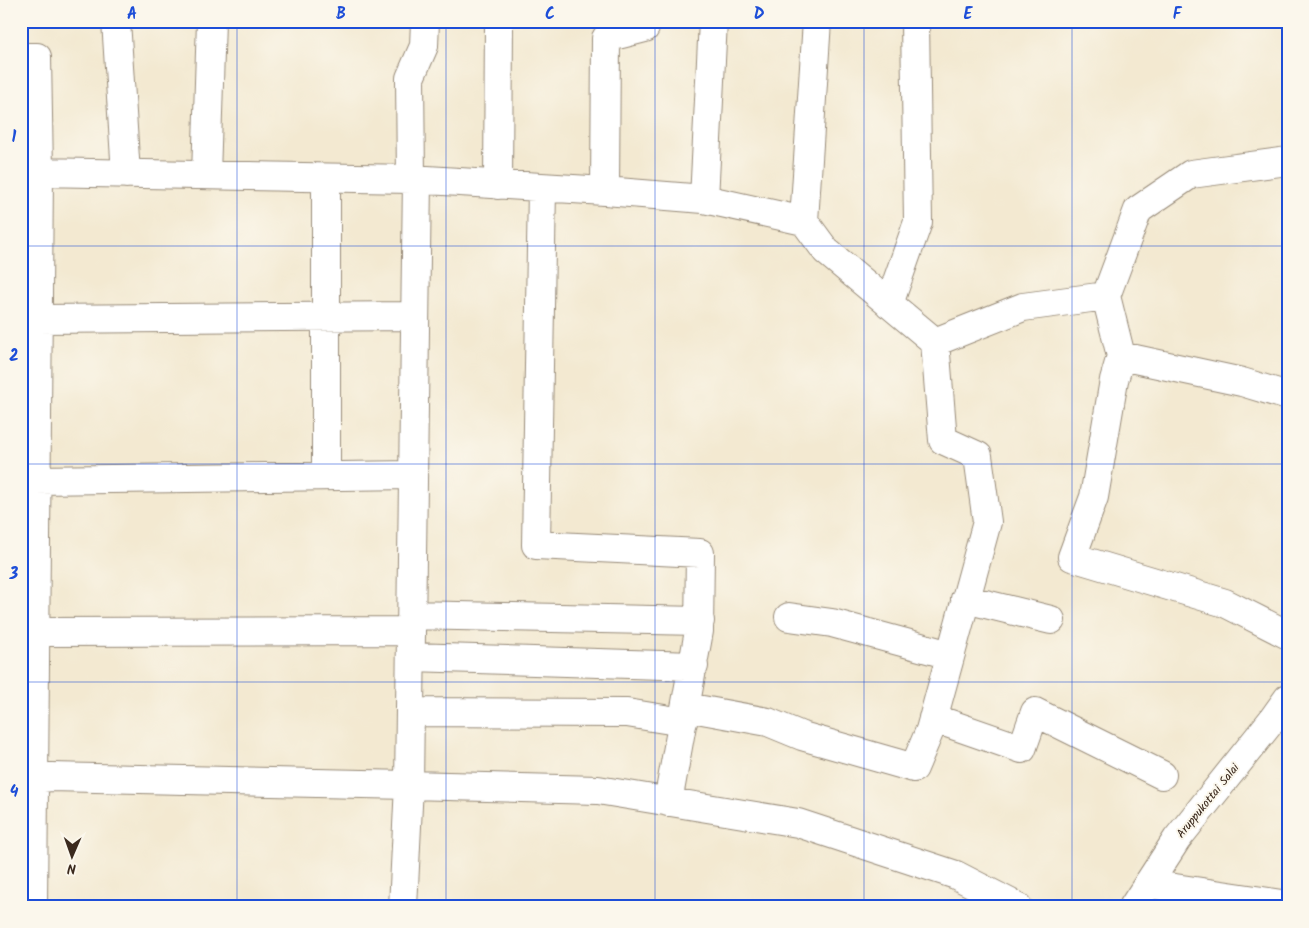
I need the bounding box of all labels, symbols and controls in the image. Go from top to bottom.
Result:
text: A [127,2,137,27]
text: B [336,2,346,27]
text: C [545,2,555,27]
text: D [754,2,765,27]
text: E [964,2,974,27]
text: F [1173,2,1183,27]
text: 1 [12,125,17,150]
text: 2 [9,344,19,369]
text: 3 [9,562,19,587]
street label: Aruppukottai Salai [1172,759,1245,842]
text: 4 [10,780,19,805]
north arrow [48,830,98,880]
text: N [67,857,76,879]

